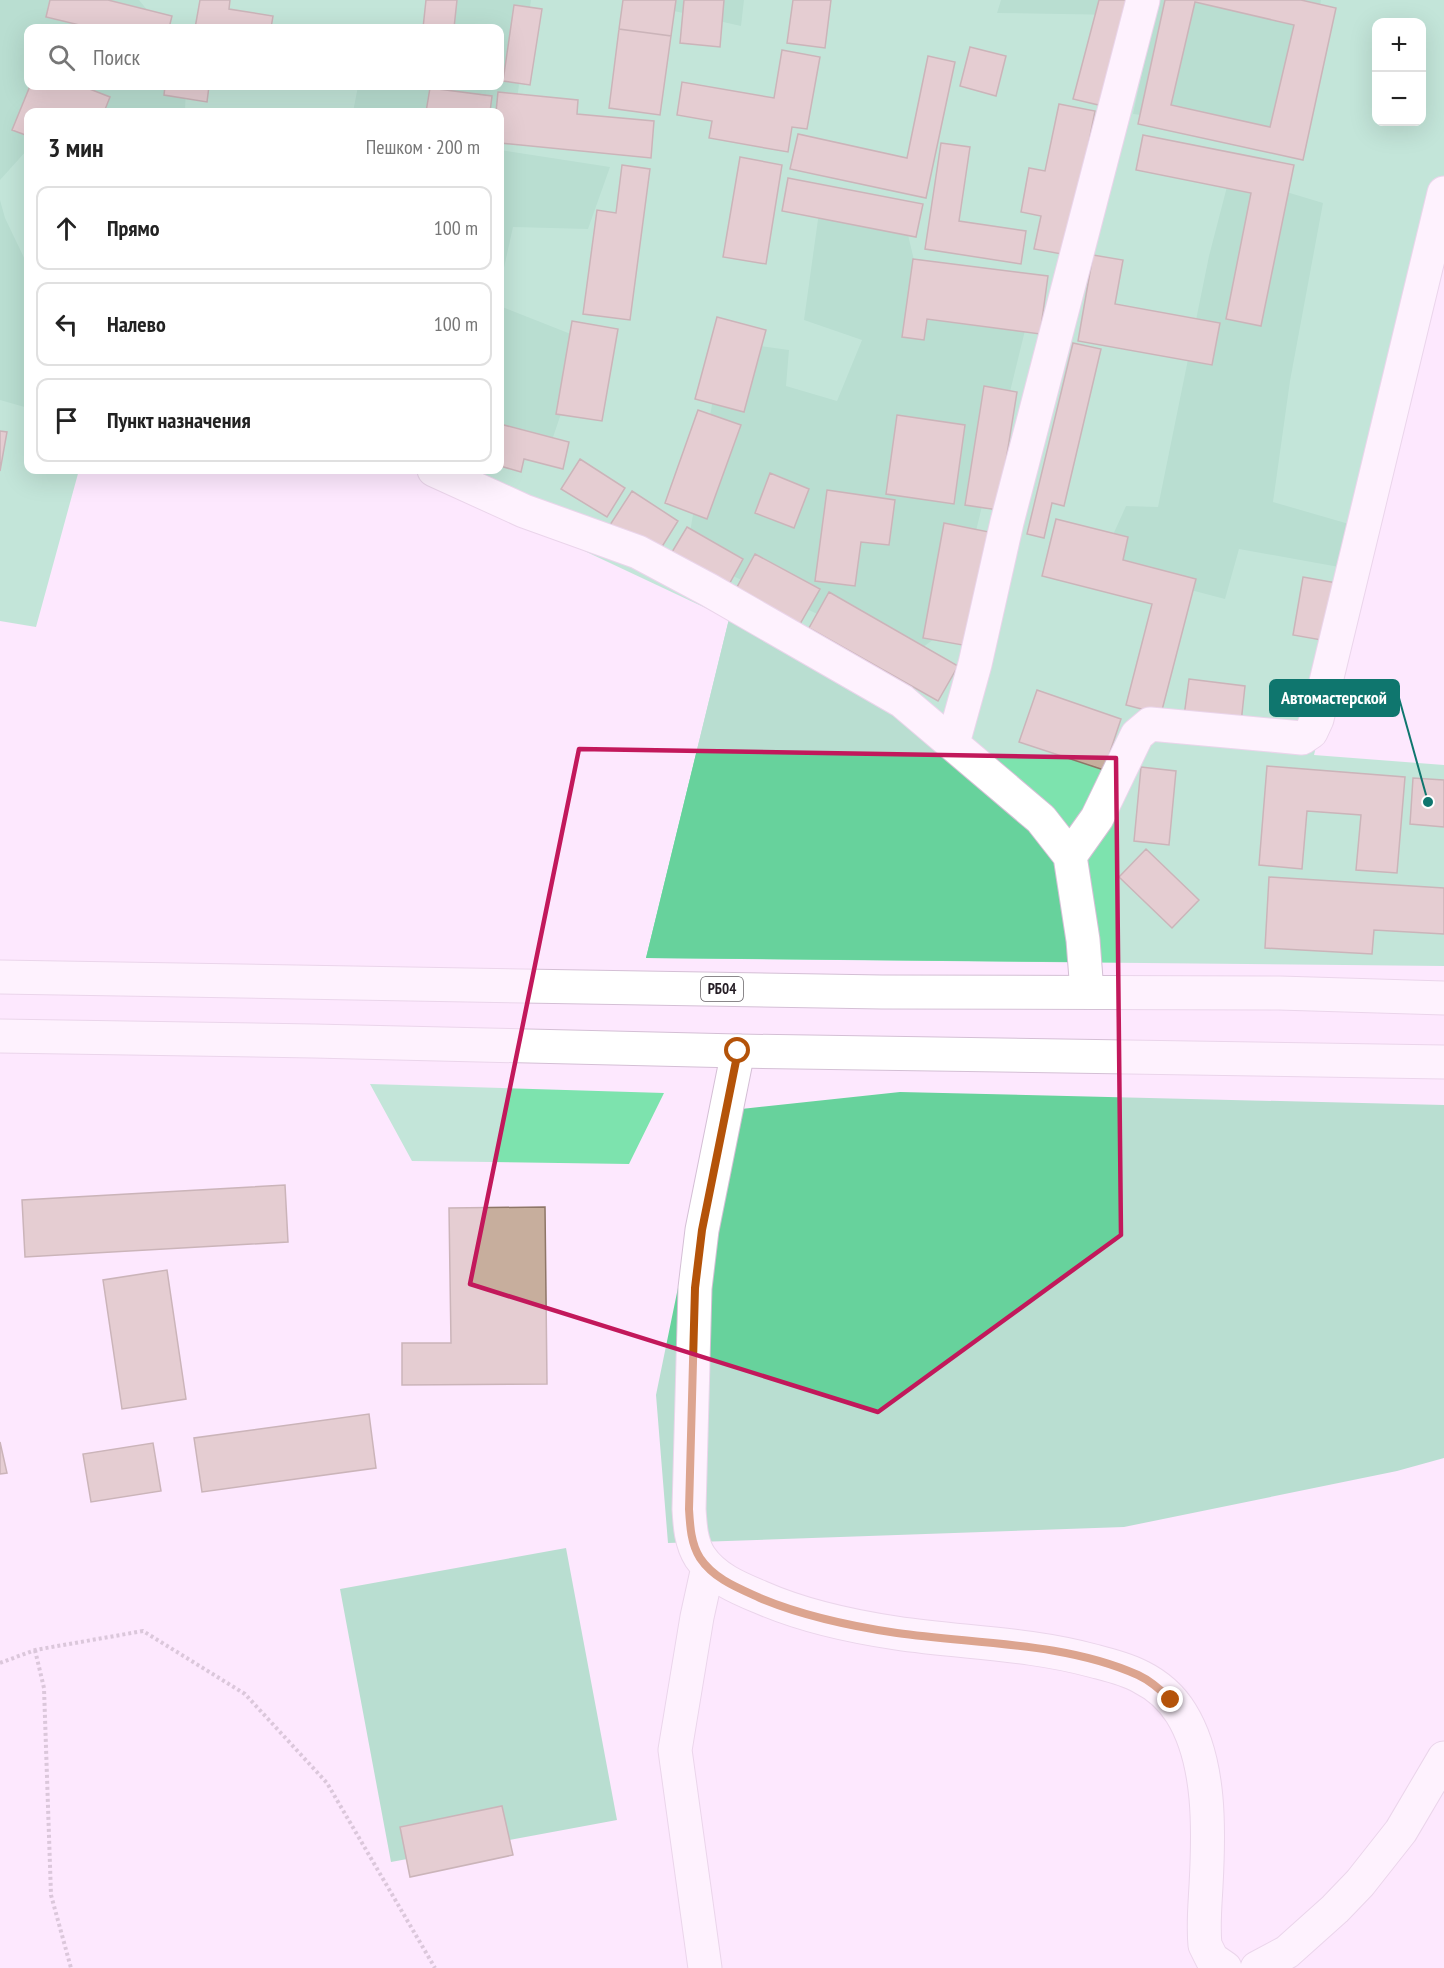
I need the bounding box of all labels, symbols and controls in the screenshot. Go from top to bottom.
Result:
map controls [1372,18,1426,126]
button: + [1372,18,1426,72]
search box [24,24,504,90]
icon: search [45,41,78,74]
text: Поиск [93,43,140,71]
button: − [1372,72,1426,126]
text: 3 мин [48,131,103,164]
text: Пешком · 200 m [366,134,480,160]
icon: ahead [50,212,83,245]
text: Прямо [107,214,160,242]
text: 100 m [434,215,478,241]
icon: left [50,308,83,341]
text: Налево [107,310,166,338]
text: 100 m [434,311,478,337]
icon: arrive [50,404,83,437]
text: Пункт назначения [107,406,251,434]
callout: Автомастерской [1270,680,1399,716]
text: Автомастерской [1280,686,1387,709]
road number: РБ04 [701,977,743,1001]
route start [724,1037,750,1063]
route end [1157,1686,1183,1712]

